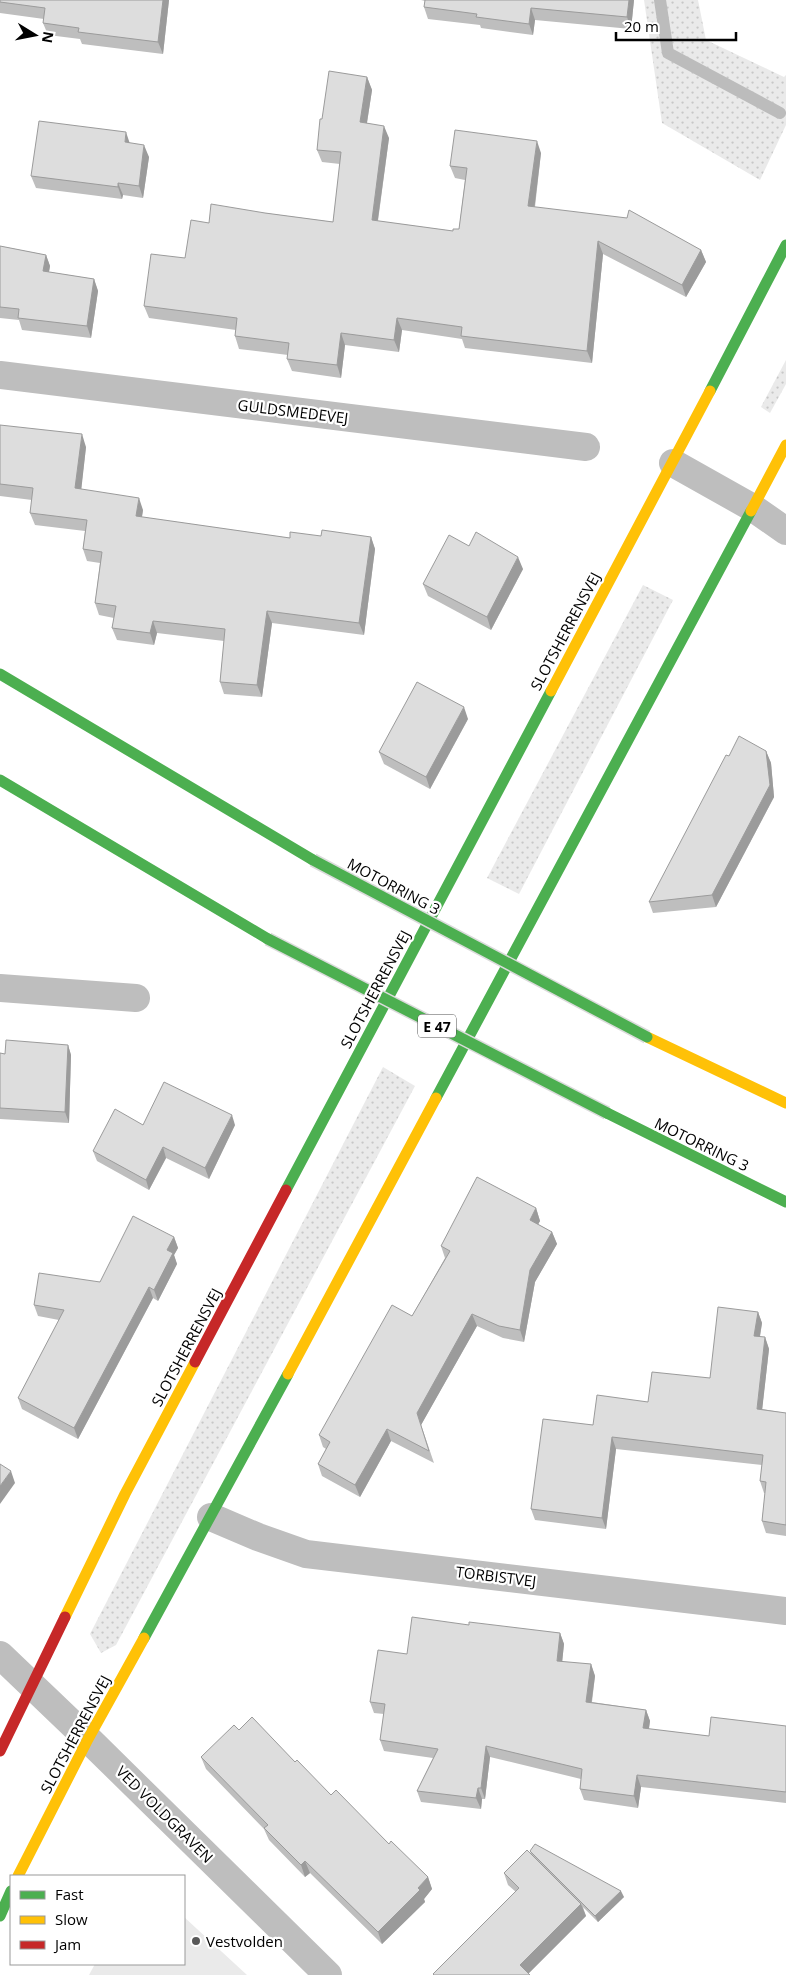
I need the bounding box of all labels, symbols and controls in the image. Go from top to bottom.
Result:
north arrow [10,10,60,60]
scale bar [616,10,736,42]
text: 20 m [624,16,659,36]
text: N [38,30,59,45]
street label: GULDSMEDEVEJ [237,394,349,428]
street label: SLOTSHERRENSVEJ [525,568,605,694]
street label: MOTORRING 3 [344,853,444,919]
street label: SLOTSHERRENSVEJ [335,926,415,1052]
road number: E 47 [418,1014,456,1038]
street label: MOTORRING 3 [652,1113,752,1175]
street label: SLOTSHERRENSVEJ [146,1284,226,1410]
street label: TORBISTVEJ [455,1561,537,1591]
street label: SLOTSHERRENSVEJ [35,1671,115,1797]
street label: VED VOLDGRAVEN [112,1761,218,1867]
legend [10,1875,185,1965]
text: Fast [55,1884,84,1904]
text: Slow [55,1909,88,1929]
place label: Vestvolden [206,1931,283,1951]
text: Jam [53,1934,81,1954]
marker: Vestvolden [190,1935,202,1947]

